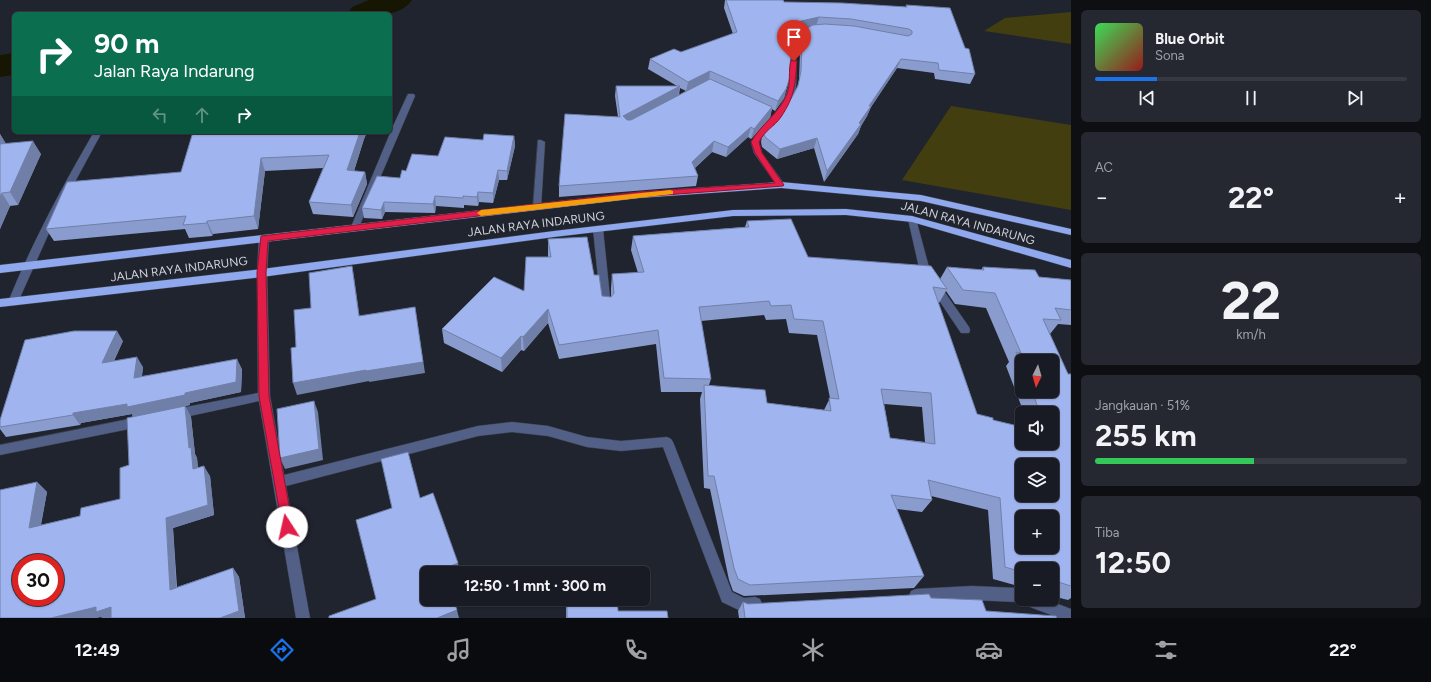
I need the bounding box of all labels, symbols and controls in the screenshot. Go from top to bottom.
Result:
pin [777,20,811,61]
text: 90 m [94,26,159,60]
icon: arrive [783,26,805,48]
icon: right [28,28,80,80]
text: Blue Orbit [1155,30,1225,48]
text: Sona [1155,48,1184,63]
text: Jalan Raya Indarung [94,60,255,82]
icon: previous [1136,87,1158,109]
icon: pause [1240,87,1262,109]
icon: next [1344,87,1366,109]
icon: left [149,104,171,126]
icon: ahead [191,104,213,126]
icon: right [233,104,255,126]
text: AC [1095,160,1113,175]
text: 22° [1228,179,1274,216]
text: − [1095,184,1109,211]
text: + [1393,184,1407,211]
street label: JALAN RAYA INDARUNG [899,198,1037,248]
street label: JALAN RAYA INDARUNG [467,209,605,239]
street label: JALAN RAYA INDARUNG [110,254,248,284]
text: 22 [1221,270,1281,332]
text: km/h [1236,327,1266,342]
north arrow [1015,354,1059,398]
map controls [1015,354,1059,606]
text: Jangkauan · 51% [1095,398,1190,413]
button: sound [1015,406,1059,450]
text: 255 km [1095,417,1197,454]
button: layers [1015,458,1059,502]
position arrow [266,506,308,548]
button: + [1015,510,1059,554]
text: Tiba [1095,525,1119,540]
text: 12:50 [1095,544,1171,581]
speed limit sign: 30 [12,554,64,606]
button: − [1015,562,1059,606]
text: 12:50 · 1 mnt · 300 m [464,577,606,595]
icon: directions [268,636,296,664]
icon: music [445,636,473,664]
icon: phone [622,636,650,664]
icon: climate [799,636,827,664]
icon: car [975,636,1003,664]
icon: filters [1152,636,1180,664]
text: 12:49 [74,639,120,661]
text: 22° [1329,639,1357,661]

